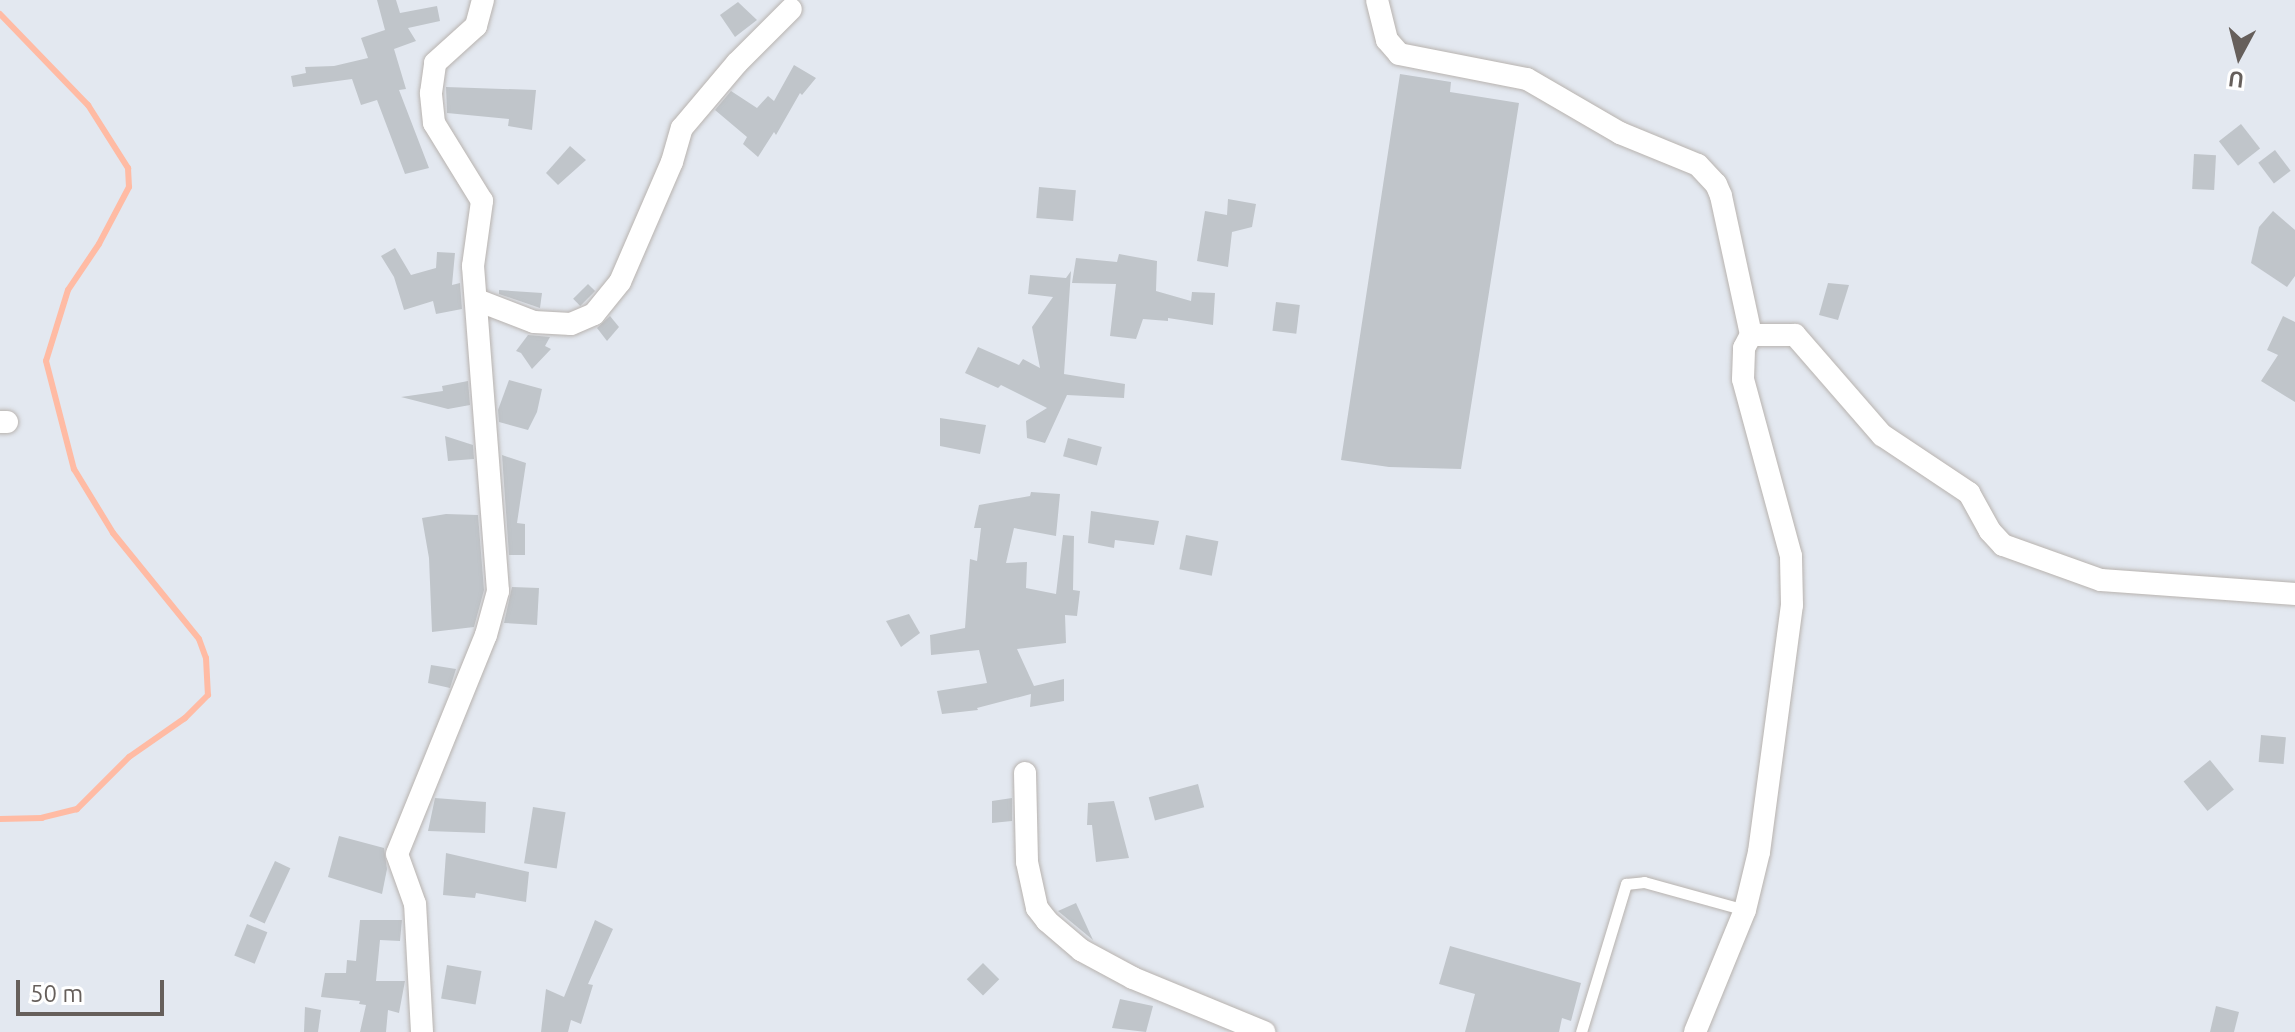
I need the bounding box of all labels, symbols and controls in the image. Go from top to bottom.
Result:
north arrow [2199,16,2279,96]
text: U [2227,67,2245,94]
scale bar [20,964,168,1014]
text: 50 m [30,980,83,1007]

